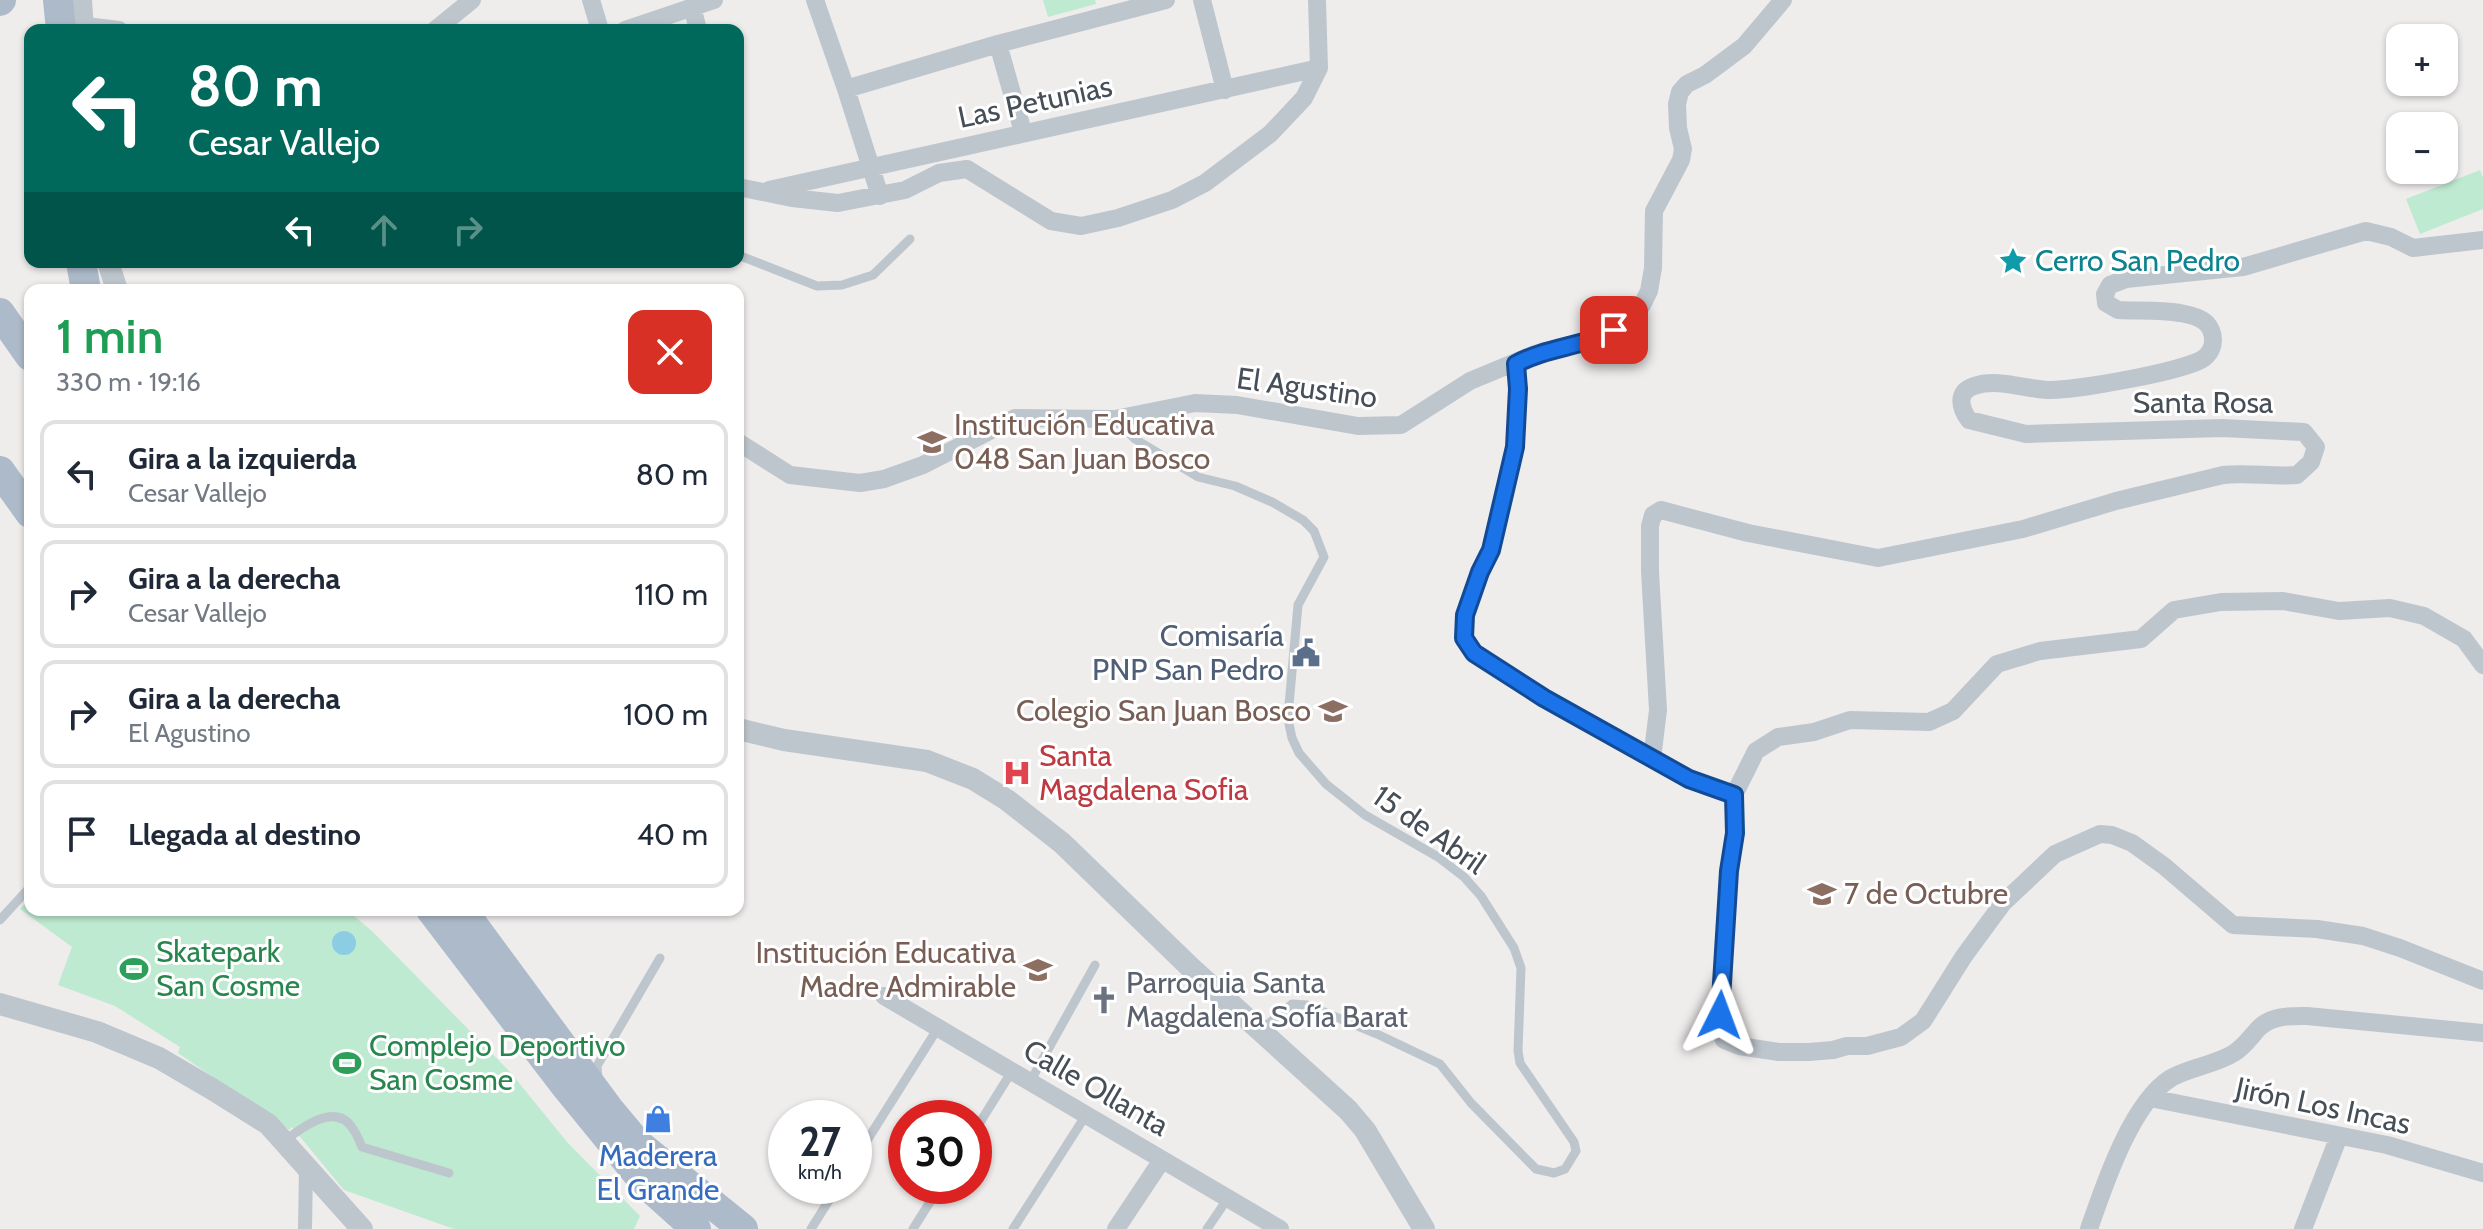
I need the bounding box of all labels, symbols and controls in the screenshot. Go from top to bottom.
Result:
map controls [2386,24,2458,184]
button: + [2386,24,2458,96]
text: 80 m [188,52,323,120]
icon: left [56,56,160,160]
street label: Las Petunias [955,67,1115,136]
button: − [2386,112,2458,184]
text: Cesar Vallejo [188,120,380,164]
icon: left [278,208,322,252]
icon: ahead [362,208,406,252]
icon: right [446,208,490,252]
place label: Cerro San Pedro [2035,242,2240,279]
place icon: Cerro San Pedro [1998,246,2028,276]
pin [1580,296,1648,364]
text: 1 min [56,307,163,365]
icon: arrive [1592,308,1636,352]
button: close [628,310,712,394]
street label: El Agustino [1234,359,1380,416]
text: 330 m · 19:16 [56,366,201,398]
street label: Santa Rosa [2133,384,2274,421]
place label: Institución Educativa 048 San Juan Bosco [954,406,1215,477]
school or university icon: Institución Educativa 048 San Juan Bosco [917,427,947,457]
text: Gira a la izquierda [128,440,357,477]
icon: left [60,452,104,496]
text: 80 m [636,456,708,493]
text: Cesar Vallejo [128,477,267,509]
text: Gira a la derecha [128,560,340,597]
icon: right [60,572,104,616]
text: 110 m [634,576,708,613]
text: Cesar Vallejo [128,597,267,629]
place label: Comisaría PNP San Pedro [1092,617,1285,688]
public building icon: Comisaría PNP San Pedro [1291,638,1321,668]
text: Gira a la derecha [128,680,340,717]
icon: right [60,692,104,736]
place label: Colegio San Juan Bosco [1016,692,1311,729]
text: 100 m [623,696,708,733]
school or university icon: Colegio San Juan Bosco [1318,696,1348,726]
text: El Agustino [128,717,251,749]
place label: Santa Magdalena Sofia [1039,737,1249,808]
hospital icon: Santa Magdalena Sofia [1002,758,1032,788]
street label: 15 de Abril [1366,777,1493,882]
icon: arrive [60,812,104,856]
text: Llegada al destino [128,816,361,853]
text: 40 m [637,816,708,853]
place label: 7 de Octubre [1844,875,2008,912]
school or university icon: 7 de Octubre [1807,879,1837,909]
place label: Skatepark San Cosme [156,933,300,1004]
place label: Institución Educativa Madre Admirable [755,934,1017,1005]
sports icon: Skatepark San Cosme [119,954,149,984]
school or university icon: Institución Educativa Madre Admirable [1023,955,1053,985]
place label: Parroquia Santa Magdalena Sofía Barat [1126,964,1408,1035]
position arrow [1678,973,1762,1057]
church icon: Parroquia Santa Magdalena Sofía Barat [1089,985,1119,1015]
place label: Complejo Deportivo San Cosme [369,1027,626,1098]
street label: Calle Ollanta [1017,1031,1176,1144]
sports icon: Complejo Deportivo San Cosme [332,1048,362,1078]
street label: Jirón Los Incas [2231,1069,2414,1142]
speed limit sign: 30 [888,1100,992,1204]
shop icon: Maderera El Grande [643,1104,673,1134]
text: 27 [799,1117,841,1166]
place label: Maderera El Grande [597,1137,719,1208]
text: km/h [798,1160,842,1184]

